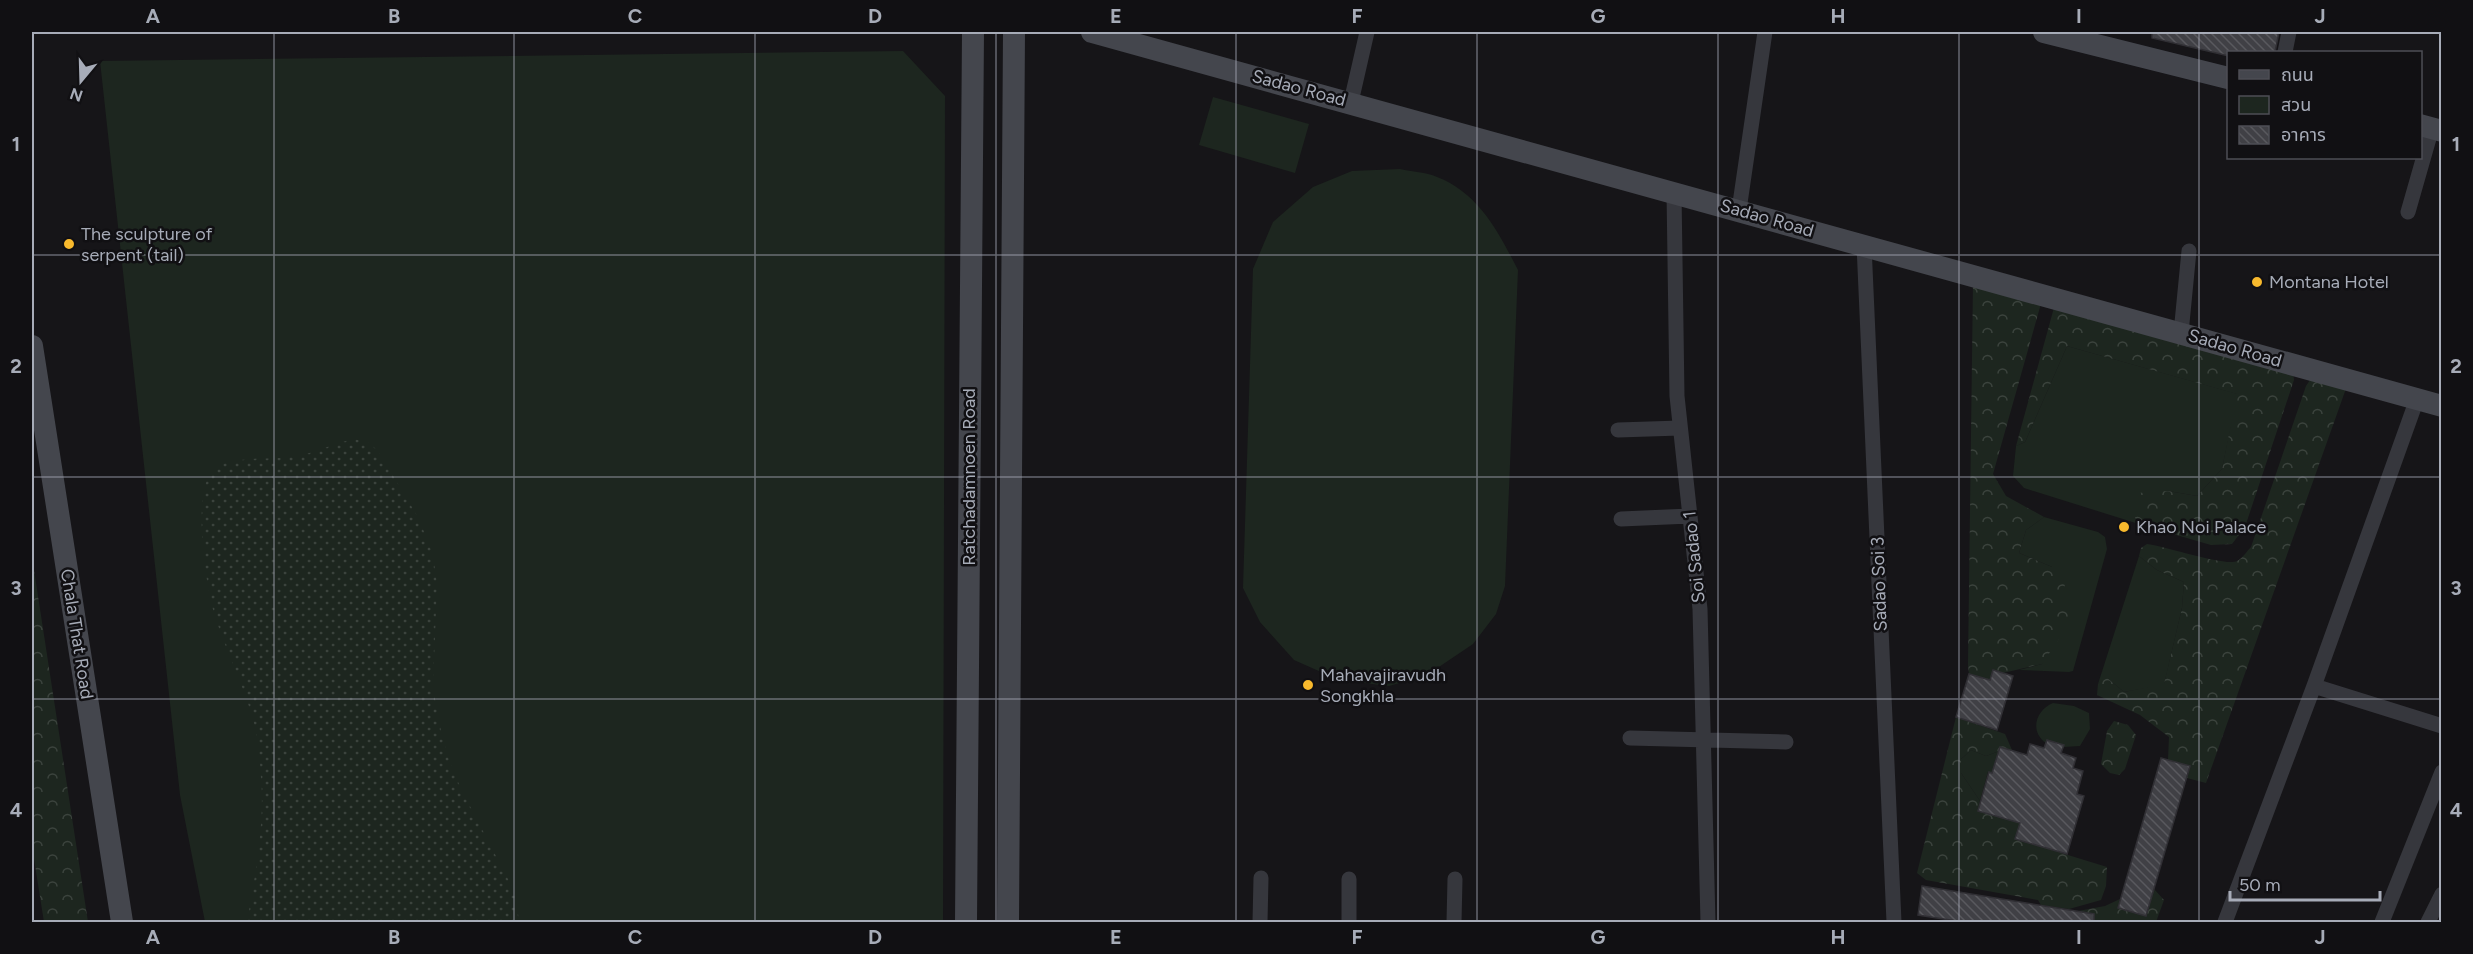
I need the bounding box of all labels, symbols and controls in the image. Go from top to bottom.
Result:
text: A [146,4,161,28]
text: B [388,4,400,28]
text: C [628,4,642,28]
text: D [868,4,882,28]
text: E [1110,4,1122,28]
text: F [1351,4,1363,28]
text: G [1591,4,1606,28]
text: H [1831,4,1846,28]
text: I [2076,4,2082,28]
text: J [2314,4,2326,28]
north arrow [51,51,111,111]
legend [2227,51,2422,159]
text: ถนน [2281,64,2314,86]
street label: Sadao Road [1250,65,1348,111]
text: N [67,84,85,106]
text: สวน [2281,94,2311,116]
text: อาคาร [2281,124,2326,146]
text: 1 [12,132,20,156]
text: 1 [2452,132,2460,156]
street label: Sadao Road [1718,194,1816,242]
place label: The sculpture of serpent (tail) [81,223,213,266]
marker: The sculpture of serpent (tail) [62,237,76,251]
place label: Montana Hotel [2269,271,2389,293]
marker: Montana Hotel [2250,275,2264,289]
street label: Sadao Road [2186,324,2284,372]
text: 2 [10,354,22,378]
text: 2 [2450,354,2462,378]
street label: Ratchadamnoen Road [958,388,980,566]
street label: Soi Sadao 1 [1678,510,1710,604]
place label: Khao Noi Palace [2136,516,2266,538]
marker: Khao Noi Palace [2117,520,2131,534]
street label: Sadao Soi 3 [1866,536,1892,632]
street label: Chala That Road [56,567,98,701]
text: 3 [10,576,22,600]
text: 3 [2450,576,2462,600]
place label: Mahavajiravudh Songkhla [1320,664,1446,707]
marker: Mahavajiravudh Songkhla [1301,678,1315,692]
text: 4 [10,798,23,822]
text: 4 [2450,798,2463,822]
scale bar [2230,864,2380,902]
text: 50 m [2239,874,2281,896]
text: A [146,925,161,949]
text: B [388,925,400,949]
text: C [628,925,642,949]
text: D [868,925,882,949]
text: E [1110,925,1122,949]
text: F [1351,925,1363,949]
text: G [1591,925,1606,949]
text: H [1831,925,1846,949]
text: I [2076,925,2082,949]
text: J [2314,925,2326,949]

